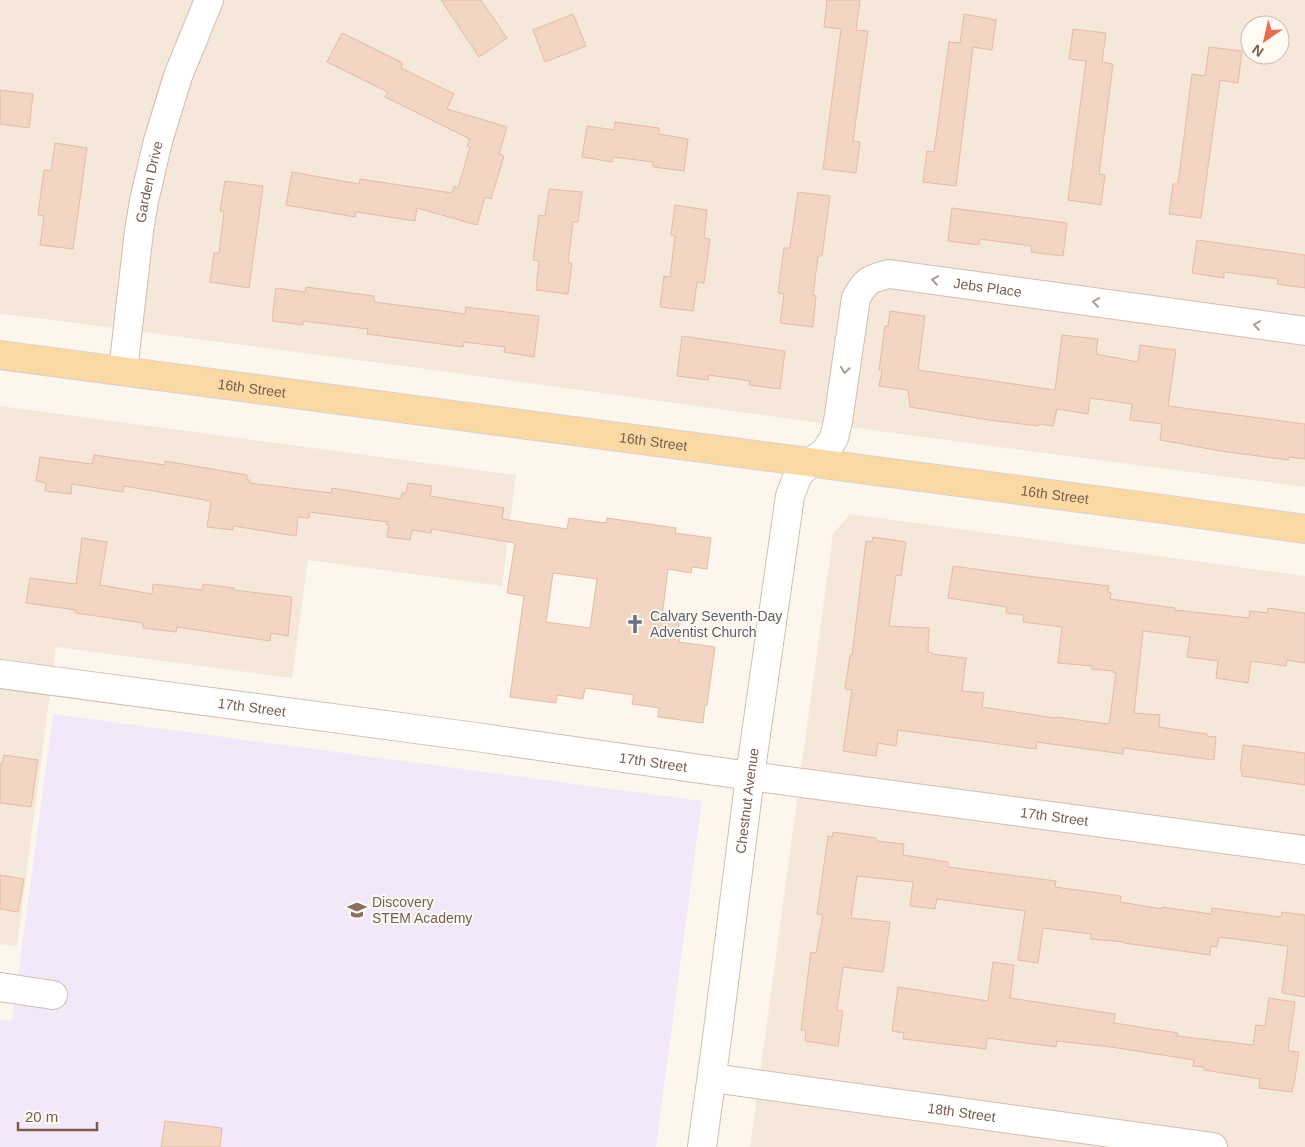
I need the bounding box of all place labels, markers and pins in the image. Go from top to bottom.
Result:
place label: Calvary Seventh-Day Adventist Church [650,608,782,640]
church icon: Calvary Seventh-Day Adventist Church [624,613,646,635]
place label: Discovery STEM Academy [372,894,472,926]
school or university icon: Discovery STEM Academy [346,899,368,921]

